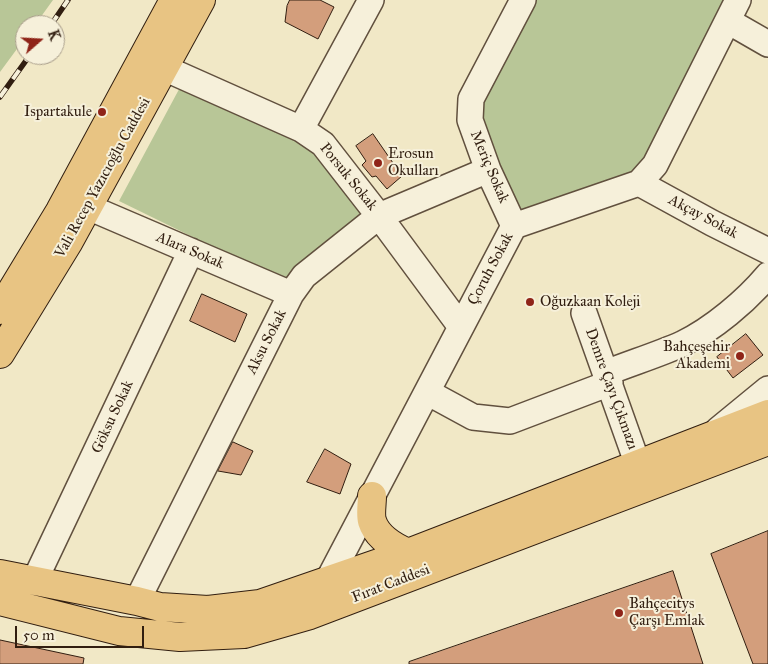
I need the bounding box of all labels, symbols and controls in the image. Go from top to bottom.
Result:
north arrow [15,15,65,65]
text: K [44,28,63,43]
street label: Vali Recep Yazıcıoğlu Caddesi [51,95,155,261]
place label: Ispartakule [24,103,92,121]
marker: Ispartakule [96,106,108,118]
street label: Meriç Sokak [466,128,512,206]
street label: Porsuk Sokak [315,140,381,214]
place label: Erosun Okulları [388,145,439,180]
marker: Erosun Okulları [372,157,384,169]
street label: Akçay Sokak [665,191,741,243]
street label: Alara Sokak [153,229,227,273]
street label: Çoruh Sokak [464,230,518,308]
place label: Oğuzkaan Koleji [540,293,640,311]
marker: Oğuzkaan Koleji [524,296,536,308]
street label: Aksu Sokak [243,307,291,377]
street label: Demre Çayı Çıkmazı [581,326,641,452]
place label: Bahçeşehir Akademi [663,338,730,373]
marker: Bahçeşehir Akademi [734,350,746,362]
street label: Göksu Sokak [88,378,138,456]
street label: Fırat Caddesi [350,561,432,607]
place label: Bahçecitys Çarşı Emlak [629,595,705,630]
marker: Bahçecitys Çarşı Emlak [613,607,625,619]
scale bar [18,616,146,648]
text: 50 m [23,626,55,644]

